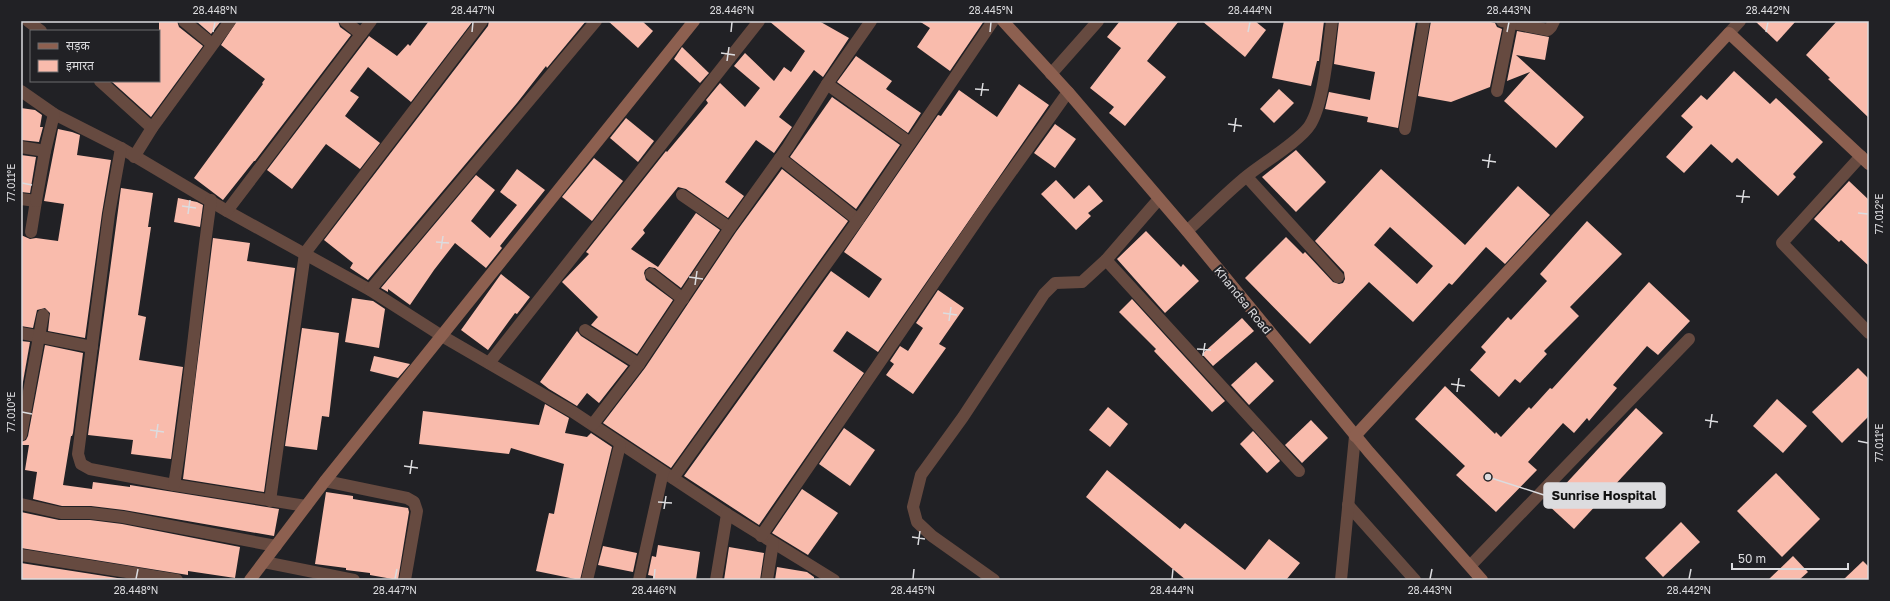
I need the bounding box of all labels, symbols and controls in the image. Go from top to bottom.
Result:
text: 28.448°N [193,4,237,16]
text: 28.447°N [451,4,495,16]
text: 28.446°N [710,4,754,16]
text: 28.445°N [969,4,1013,16]
text: 28.444°N [1228,4,1272,16]
text: 28.443°N [1487,4,1531,16]
text: 28.442°N [1746,4,1790,16]
legend [30,30,160,82]
text: सड़क [66,38,91,53]
text: इमारत [66,58,95,73]
text: 77.011°E [5,164,17,202]
text: 77.012°E [1873,194,1885,234]
street label: Khandsa Road [1211,263,1275,337]
text: 77.010°E [5,392,17,432]
text: 77.011°E [1873,424,1885,462]
callout: Sunrise Hospital [1544,483,1665,508]
text: Sunrise Hospital [1552,487,1657,503]
scale bar [1732,545,1848,571]
text: 50 m [1738,551,1766,566]
text: 28.448°N [114,584,158,596]
text: 28.447°N [373,584,417,596]
text: 28.446°N [632,584,676,596]
text: 28.445°N [891,584,935,596]
text: 28.444°N [1150,584,1194,596]
text: 28.443°N [1408,584,1452,596]
text: 28.442°N [1667,584,1711,596]

